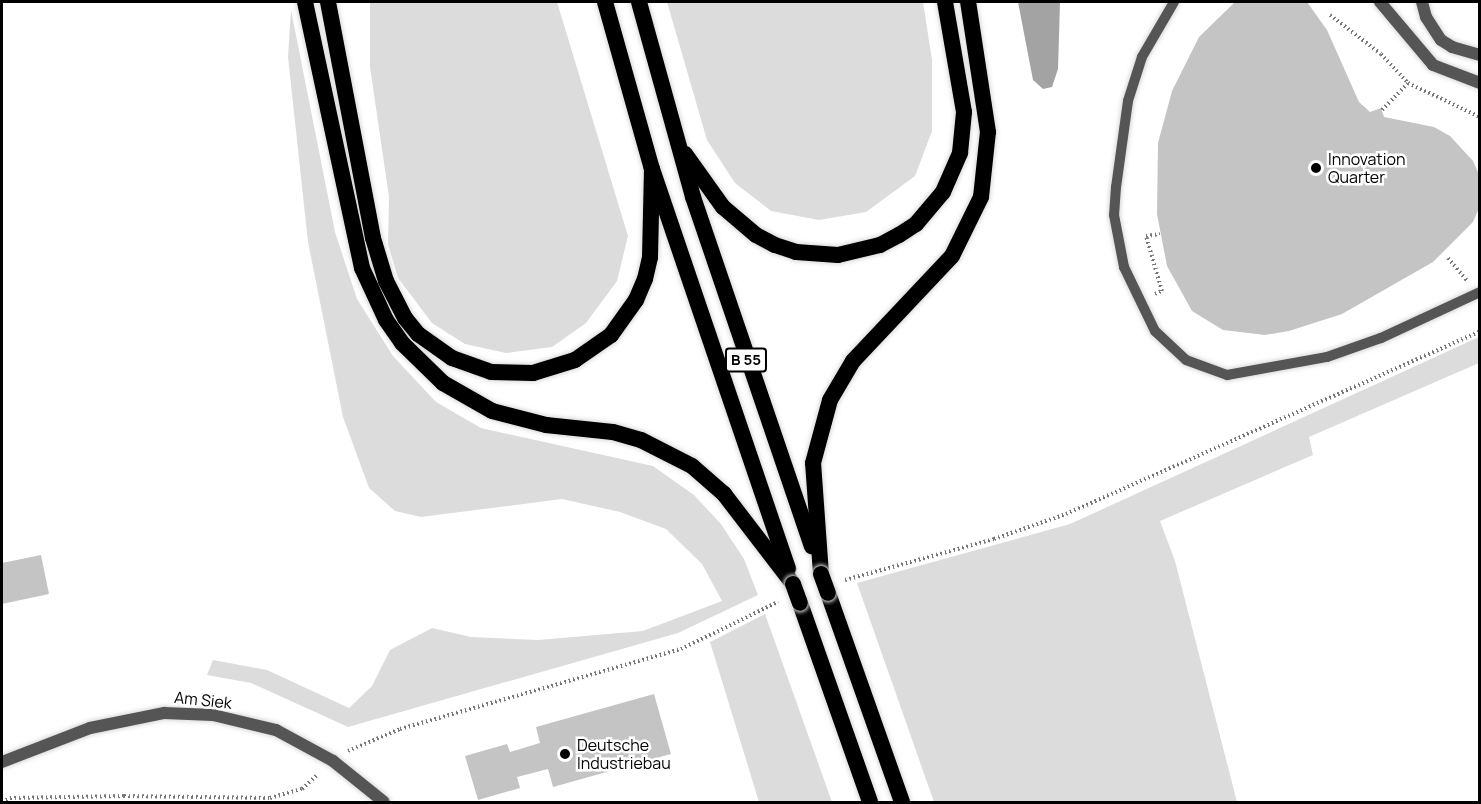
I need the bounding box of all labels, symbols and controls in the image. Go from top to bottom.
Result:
place label: Innovation Quarter [1328,149,1405,187]
marker: Innovation Quarter [1309,161,1323,175]
road number: B 55 [724,348,768,372]
street label: Am Siek [173,687,233,713]
place label: Deutsche Industriebau [577,735,671,773]
marker: Deutsche Industriebau [558,747,572,761]

